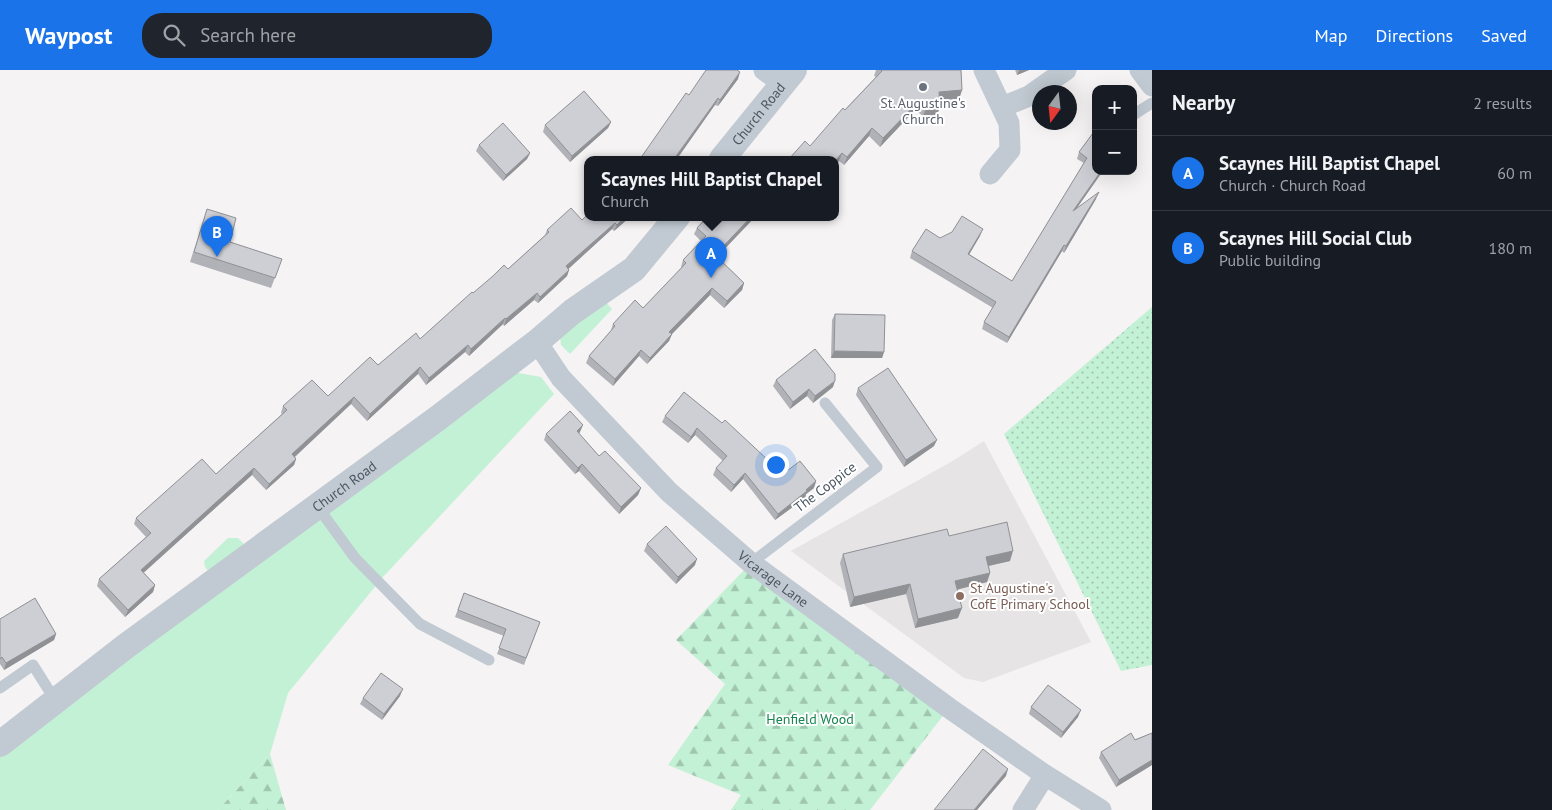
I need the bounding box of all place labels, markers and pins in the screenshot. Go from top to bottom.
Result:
marker: St. Augustine's Church [917,81,929,93]
place label: St. Augustine's Church [880,94,966,128]
pin: B [201,216,233,257]
pin: A [695,237,727,278]
place label: St Augustine's CofE Primary School [970,579,1090,613]
marker: St Augustine's CofE Primary School [954,590,966,602]

